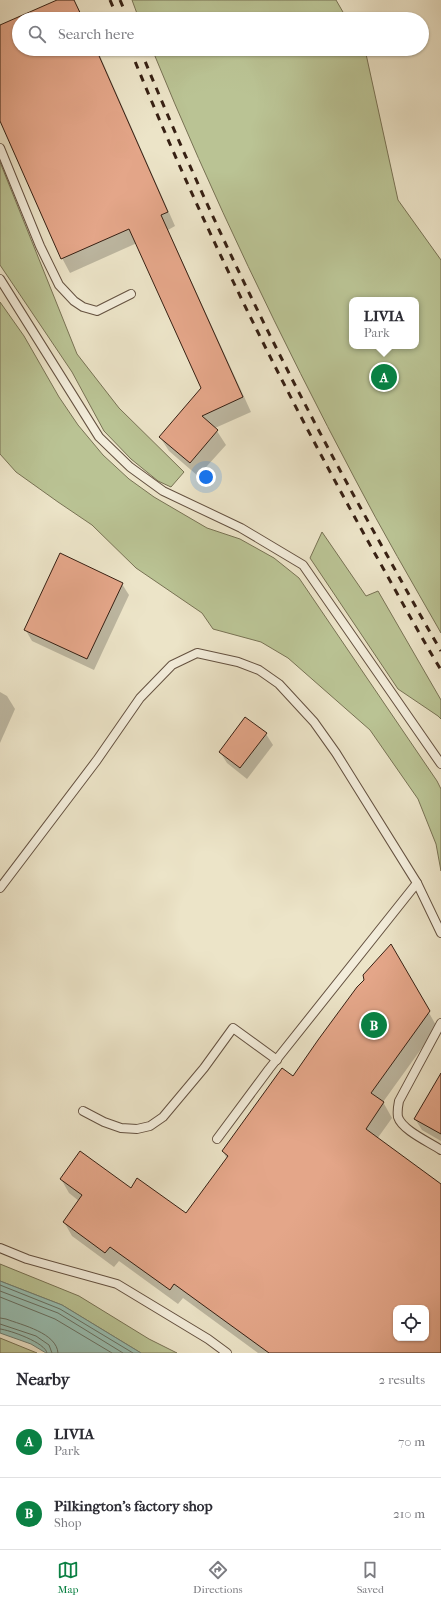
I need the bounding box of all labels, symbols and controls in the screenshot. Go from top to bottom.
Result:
search box [12,12,429,56]
icon: search [26,23,48,45]
text: Search here [58,25,134,43]
popup [349,297,419,349]
text: LIVIA [364,307,404,325]
text: Park [364,325,390,340]
pin: A [371,362,397,392]
your location [196,467,216,487]
pin: B [361,1010,387,1040]
map controls [393,1305,429,1341]
button: locate [393,1305,429,1341]
text: Nearby [16,1369,70,1389]
text: 2 results [379,1372,425,1387]
text: LIVIA [54,1425,94,1443]
text: A [25,1434,33,1449]
text: 70 m [398,1434,425,1449]
text: Park [54,1443,80,1458]
text: Pilkington's factory shop [54,1497,213,1515]
text: B [25,1506,33,1521]
text: 210 m [393,1506,425,1521]
text: Shop [54,1515,82,1530]
tab: Map [57,1559,79,1596]
tab: Directions [193,1559,243,1596]
tab: Saved [357,1559,384,1596]

